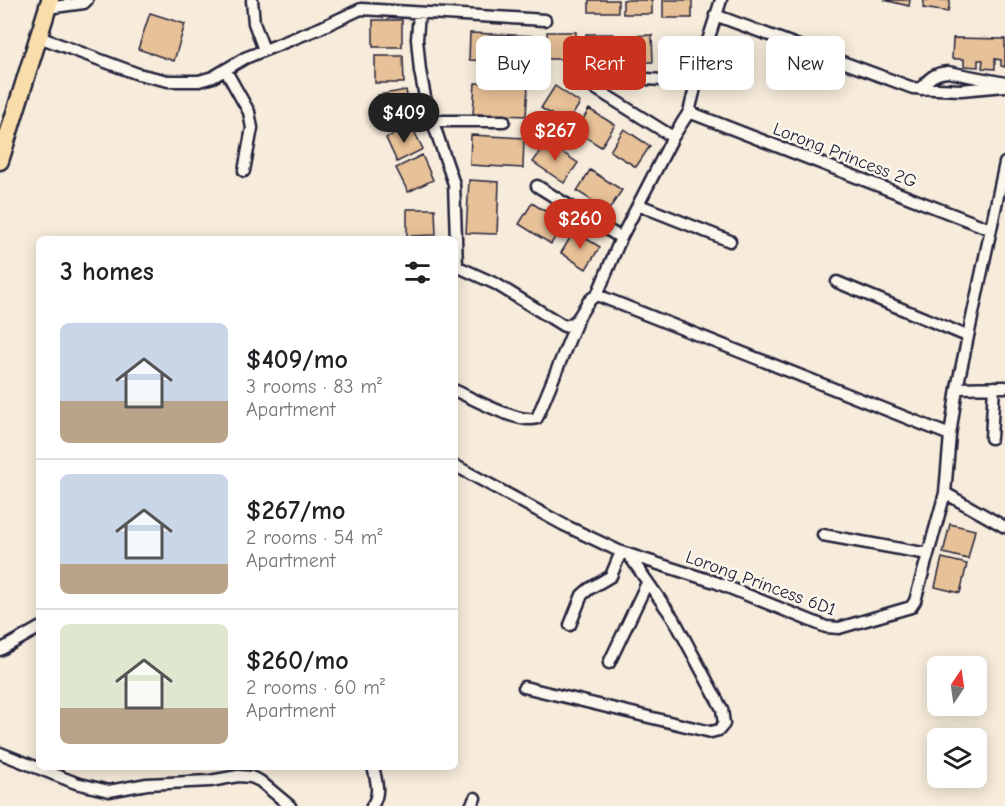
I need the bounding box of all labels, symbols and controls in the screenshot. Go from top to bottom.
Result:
chip: Buy [476,36,551,90]
chip: Rent [563,36,646,90]
chip: Filters [658,36,754,90]
chip: New [766,36,845,90]
pin: $409 [368,93,440,144]
text: $409 [382,101,426,124]
pin: $267 [519,111,591,162]
street label: Lorong Princess 2G [770,118,920,193]
text: $267 [534,119,576,142]
pin: $260 [544,199,616,250]
text: $260 [558,207,602,230]
icon: filters [401,256,434,289]
text: 3 homes [60,257,154,287]
text: $409/mo [246,345,348,375]
icon: home [108,347,180,419]
text: 3 rooms · 83 m² [246,375,382,398]
text: Apartment [246,398,336,421]
text: $267/mo [246,496,345,526]
icon: home [108,498,180,570]
text: 2 rooms · 54 m² [246,526,382,549]
street label: Lorong Princess 6D1 [683,547,839,620]
text: Apartment [246,549,336,572]
text: $260/mo [246,646,349,676]
icon: home [108,648,180,720]
north arrow [927,656,987,716]
map controls [927,656,987,788]
text: 2 rooms · 60 m² [246,676,385,699]
text: Apartment [246,699,336,722]
button: layers [927,728,987,788]

